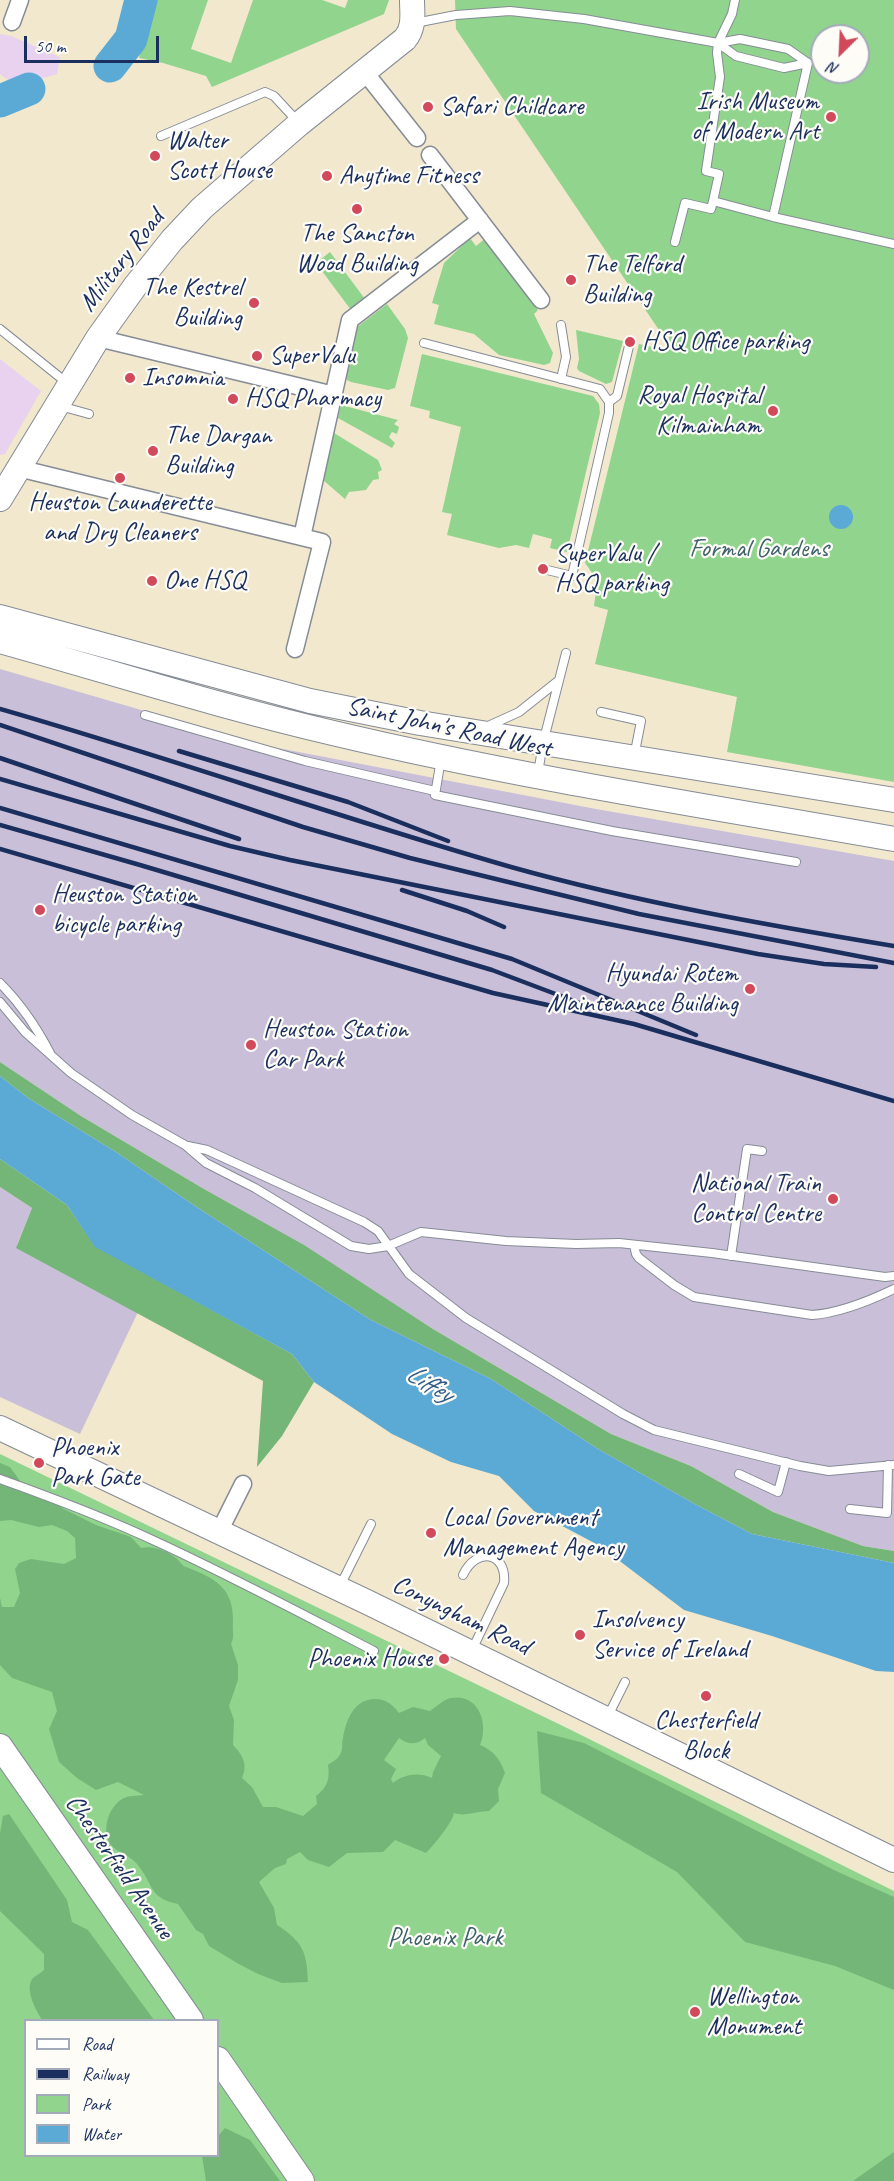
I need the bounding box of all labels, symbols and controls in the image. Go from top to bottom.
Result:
scale bar [27,24,162,62]
north arrow [810,24,870,84]
text: 50 m [35,35,66,57]
text: N [825,57,842,80]
place label: Irish Museum of Modern Art [691,86,819,148]
place label: Safari Childcare [440,91,584,123]
marker: Safari Childcare [421,100,435,114]
marker: Irish Museum of Modern Art [824,110,838,124]
place label: Walter Scott House [167,125,272,186]
marker: Walter Scott House [148,149,162,163]
place label: Anytime Fitness [339,160,479,192]
marker: Anytime Fitness [320,169,334,183]
marker: The Sancton Wood Building [350,202,364,216]
street label: Military Road [73,204,171,318]
place label: The Sancton Wood Building [296,218,418,280]
place label: The Telford Building [583,249,681,310]
place label: The Kestrel Building [143,272,242,334]
marker: The Telford Building [564,273,578,287]
marker: The Kestrel Building [247,296,261,310]
place label: HSQ Office parking [642,326,809,358]
marker: HSQ Office parking [623,335,637,349]
place label: SuperValu [269,340,355,372]
marker: SuperValu [250,349,264,363]
place label: Insomnia [142,362,224,394]
marker: Insomnia [123,371,137,385]
place label: Royal Hospital Kilmainham [637,380,761,442]
place label: HSQ Pharmacy [245,383,381,415]
marker: HSQ Pharmacy [226,392,240,406]
marker: Royal Hospital Kilmainham [766,404,780,418]
place label: The Dargan Building [165,420,271,482]
marker: The Dargan Building [146,444,160,458]
marker: Heuston Launderette and Dry Cleaners [113,471,127,485]
place label: Heuston Launderette and Dry Cleaners [28,487,212,548]
park label: Formal Gardens [689,533,829,565]
place label: SuperValu / HSQ parking [555,538,668,600]
marker: SuperValu / HSQ parking [536,562,550,576]
place label: One HSQ [164,565,245,597]
marker: One HSQ [145,574,159,588]
street label: Saint John's Road West [344,691,554,765]
place label: Heuston Station bicycle parking [52,879,197,940]
marker: Heuston Station bicycle parking [33,903,47,917]
place label: Hyundai Rotem Maintenance Building [547,958,738,1020]
marker: Hyundai Rotem Maintenance Building [743,982,757,996]
place label: Heuston Station Car Park [263,1014,408,1076]
marker: Heuston Station Car Park [244,1038,258,1052]
place label: National Train Control Centre [691,1168,821,1230]
marker: National Train Control Centre [826,1192,840,1206]
water label: Liffey [400,1358,458,1410]
place label: Phoenix Park Gate [51,1432,140,1494]
marker: Phoenix Park Gate [32,1456,46,1470]
place label: Local Government Management Agency [443,1502,623,1564]
marker: Local Government Management Agency [424,1526,438,1540]
street label: Conyngham Road [387,1569,535,1663]
place label: Insolvency Service of Ireland [592,1604,748,1666]
marker: Insolvency Service of Ireland [573,1628,587,1642]
place label: Phoenix House [307,1643,432,1675]
marker: Phoenix House [437,1652,451,1666]
marker: Chesterfield Block [699,1689,713,1703]
place label: Chesterfield Block [654,1705,758,1766]
street label: Chesterfield Avenue [58,1789,180,1945]
park label: Phoenix Park [387,1922,503,1954]
place label: Wellington Monument [707,1981,801,2042]
marker: Wellington Monument [688,2005,702,2019]
legend [24,2019,219,2157]
text: Road [82,2033,112,2055]
text: Railway [82,2063,129,2085]
text: Park [82,2093,111,2115]
text: Water [82,2123,121,2145]

